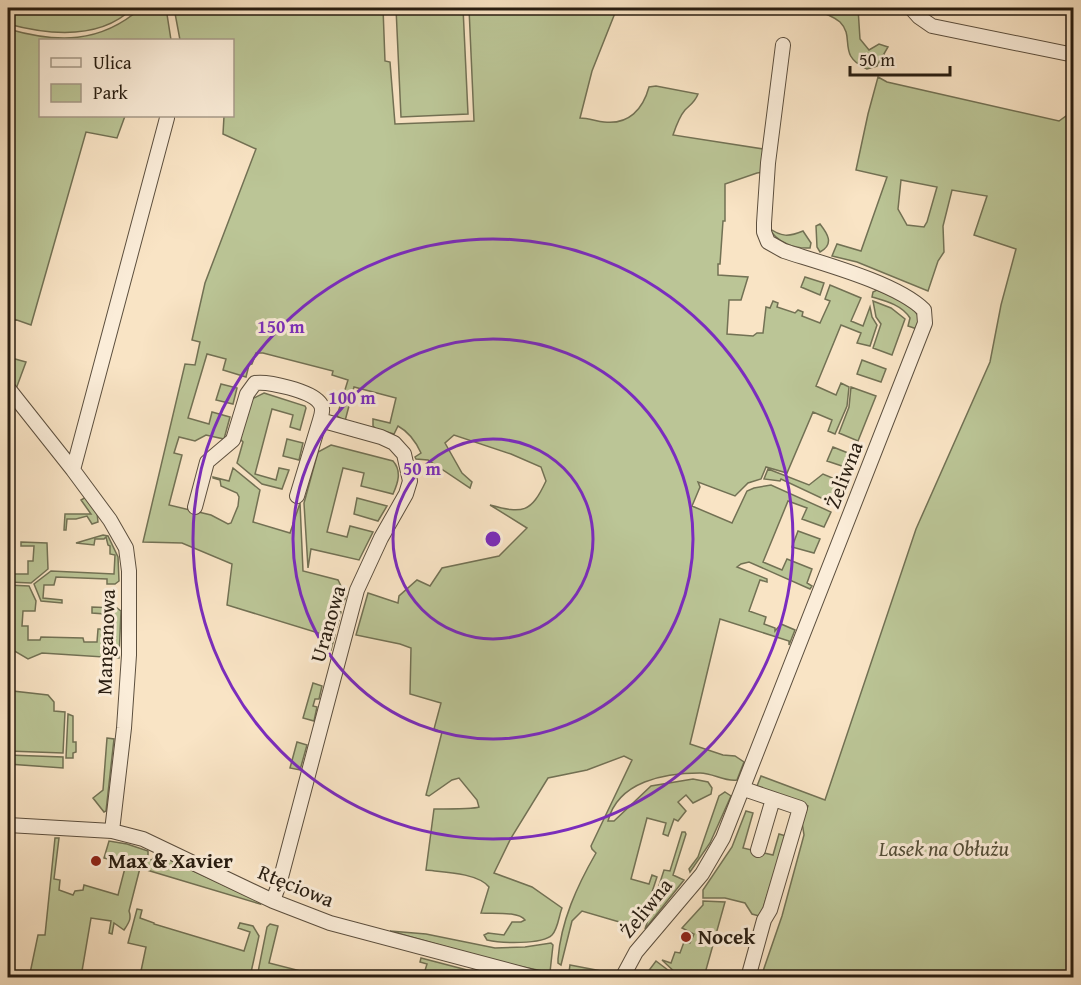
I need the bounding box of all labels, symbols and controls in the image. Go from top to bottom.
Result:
legend [39,39,234,117]
scale bar [850,39,950,77]
text: 50 m [859,46,895,73]
text: Ulica [93,49,132,76]
text: Park [93,79,129,106]
text: 150 m [257,313,305,340]
text: 100 m [328,384,376,411]
street label: Żeliwna [817,437,870,513]
text: 50 m [403,455,442,482]
centre of rings [483,529,503,549]
street label: Uranowa [302,582,353,666]
street label: Manganowa [88,588,123,695]
park label: Lasek na Obłużu [878,833,1009,864]
place label: Max & Xavier [108,845,233,876]
marker: Max & Xavier [89,854,103,868]
street label: Rtęciowa [254,856,339,915]
street label: Żeliwna [612,871,680,944]
place label: Nocek [698,921,756,952]
marker: Nocek [679,930,693,944]

